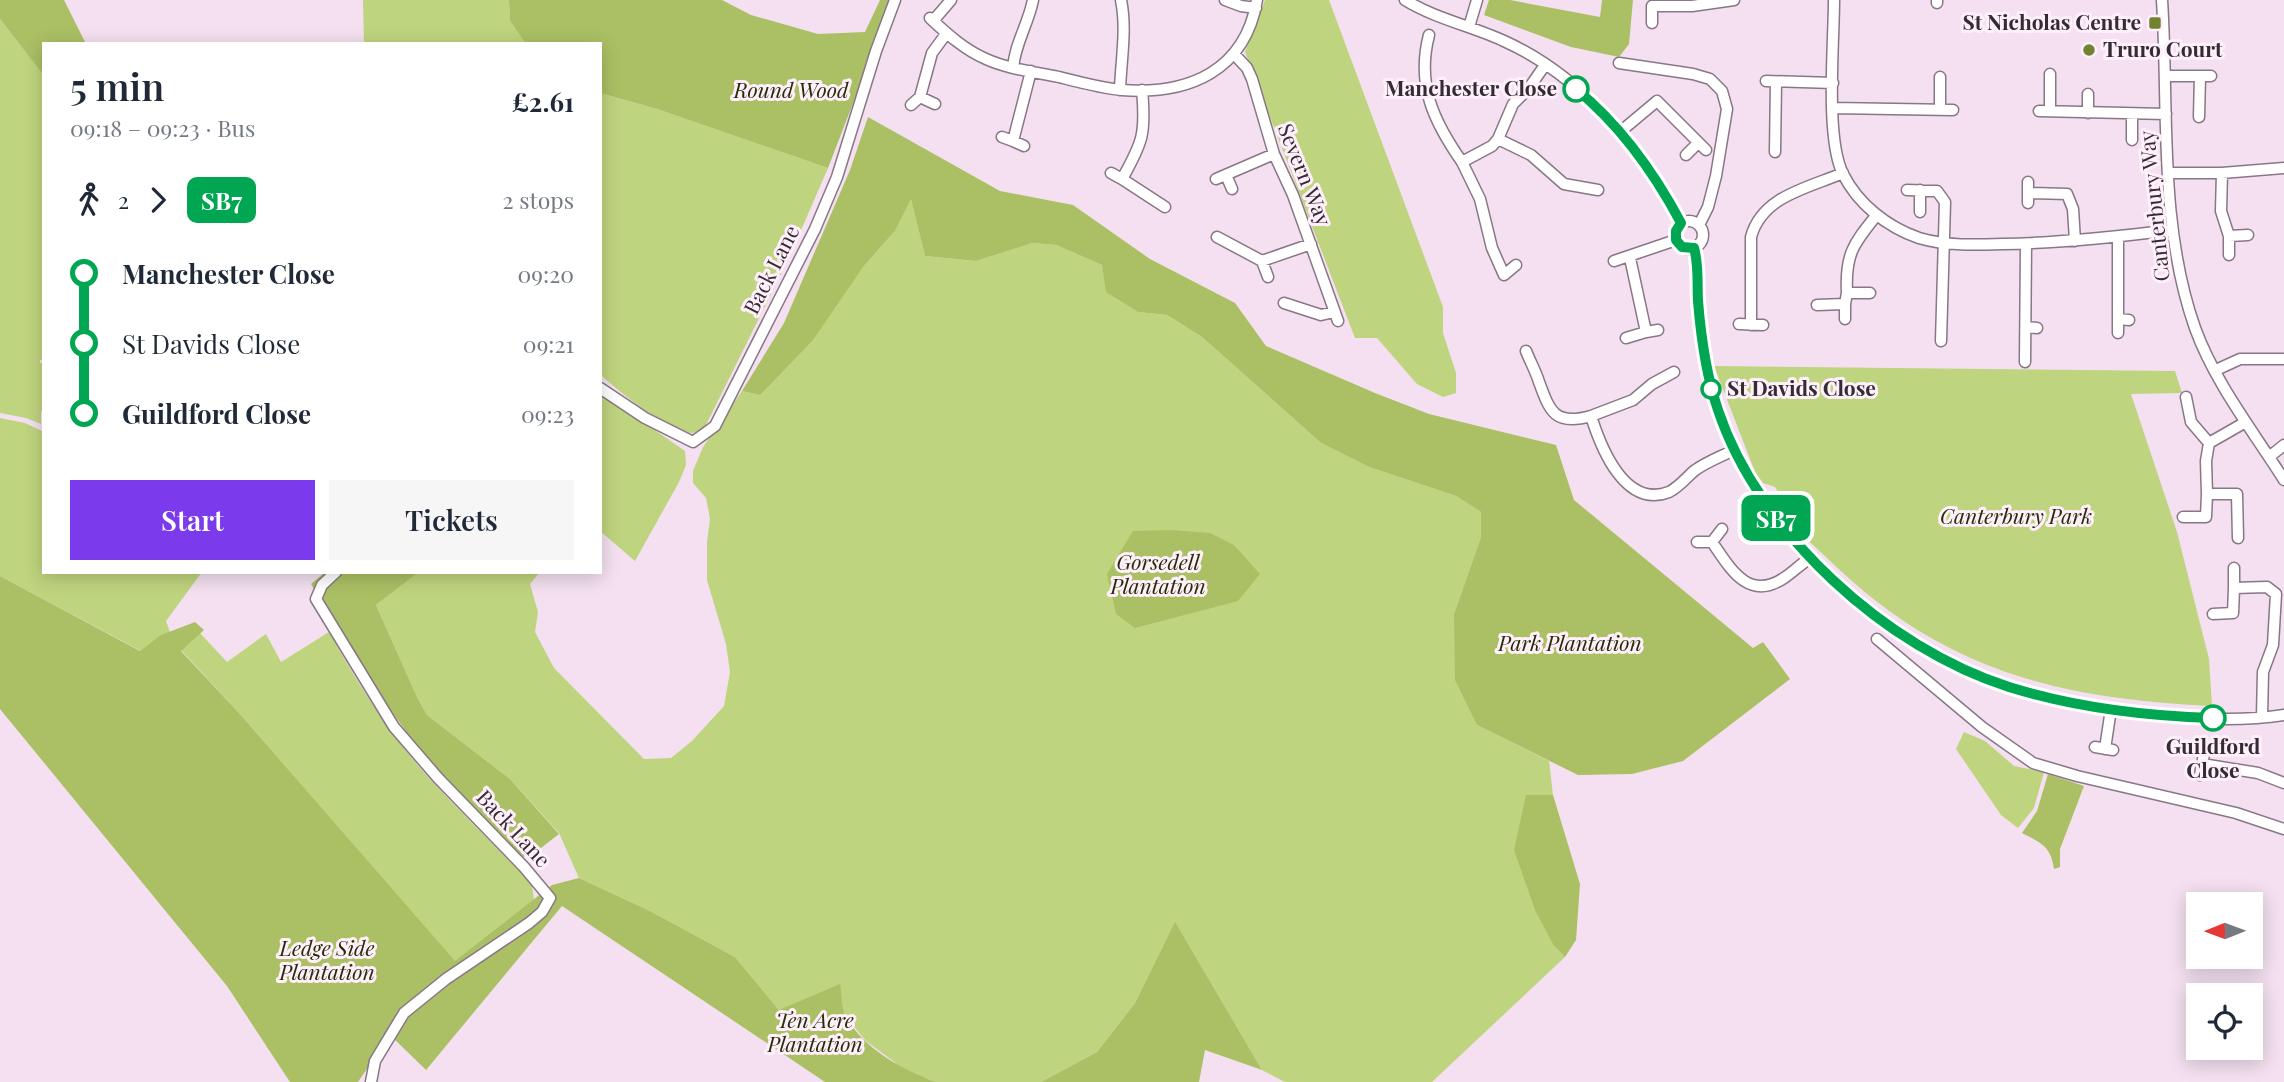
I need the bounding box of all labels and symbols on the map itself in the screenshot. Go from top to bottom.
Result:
place label: St Nicholas Centre [1963,7,2141,35]
marker: St Nicholas Centre [2147,15,2163,31]
place label: Truro Court [2103,34,2223,62]
marker: Truro Court [2081,42,2097,58]
place label: Manchester Close [1385,73,1557,101]
park label: Round Wood [733,75,849,103]
marker: Manchester Close [1563,76,1589,102]
street label: Severn Way [1273,119,1339,230]
street label: Canterbury Way [2131,129,2175,283]
street label: Back Lane [736,220,805,318]
place label: St Davids Close [1727,373,1876,401]
marker: St Davids Close [1701,379,1721,399]
line badge: SB7 [1736,495,1816,541]
park label: Canterbury Park [1940,501,2092,529]
park label: Gorsedell Plantation [1109,547,1206,599]
park label: Park Plantation [1497,628,1642,656]
marker: Guildford Close [2200,705,2226,731]
place label: Guildford Close [2166,731,2261,783]
street label: Back Lane [471,783,558,872]
north arrow [2186,892,2263,970]
park label: Ledge Side Plantation [278,933,375,985]
park label: Ten Acre Plantation [766,1005,863,1057]

